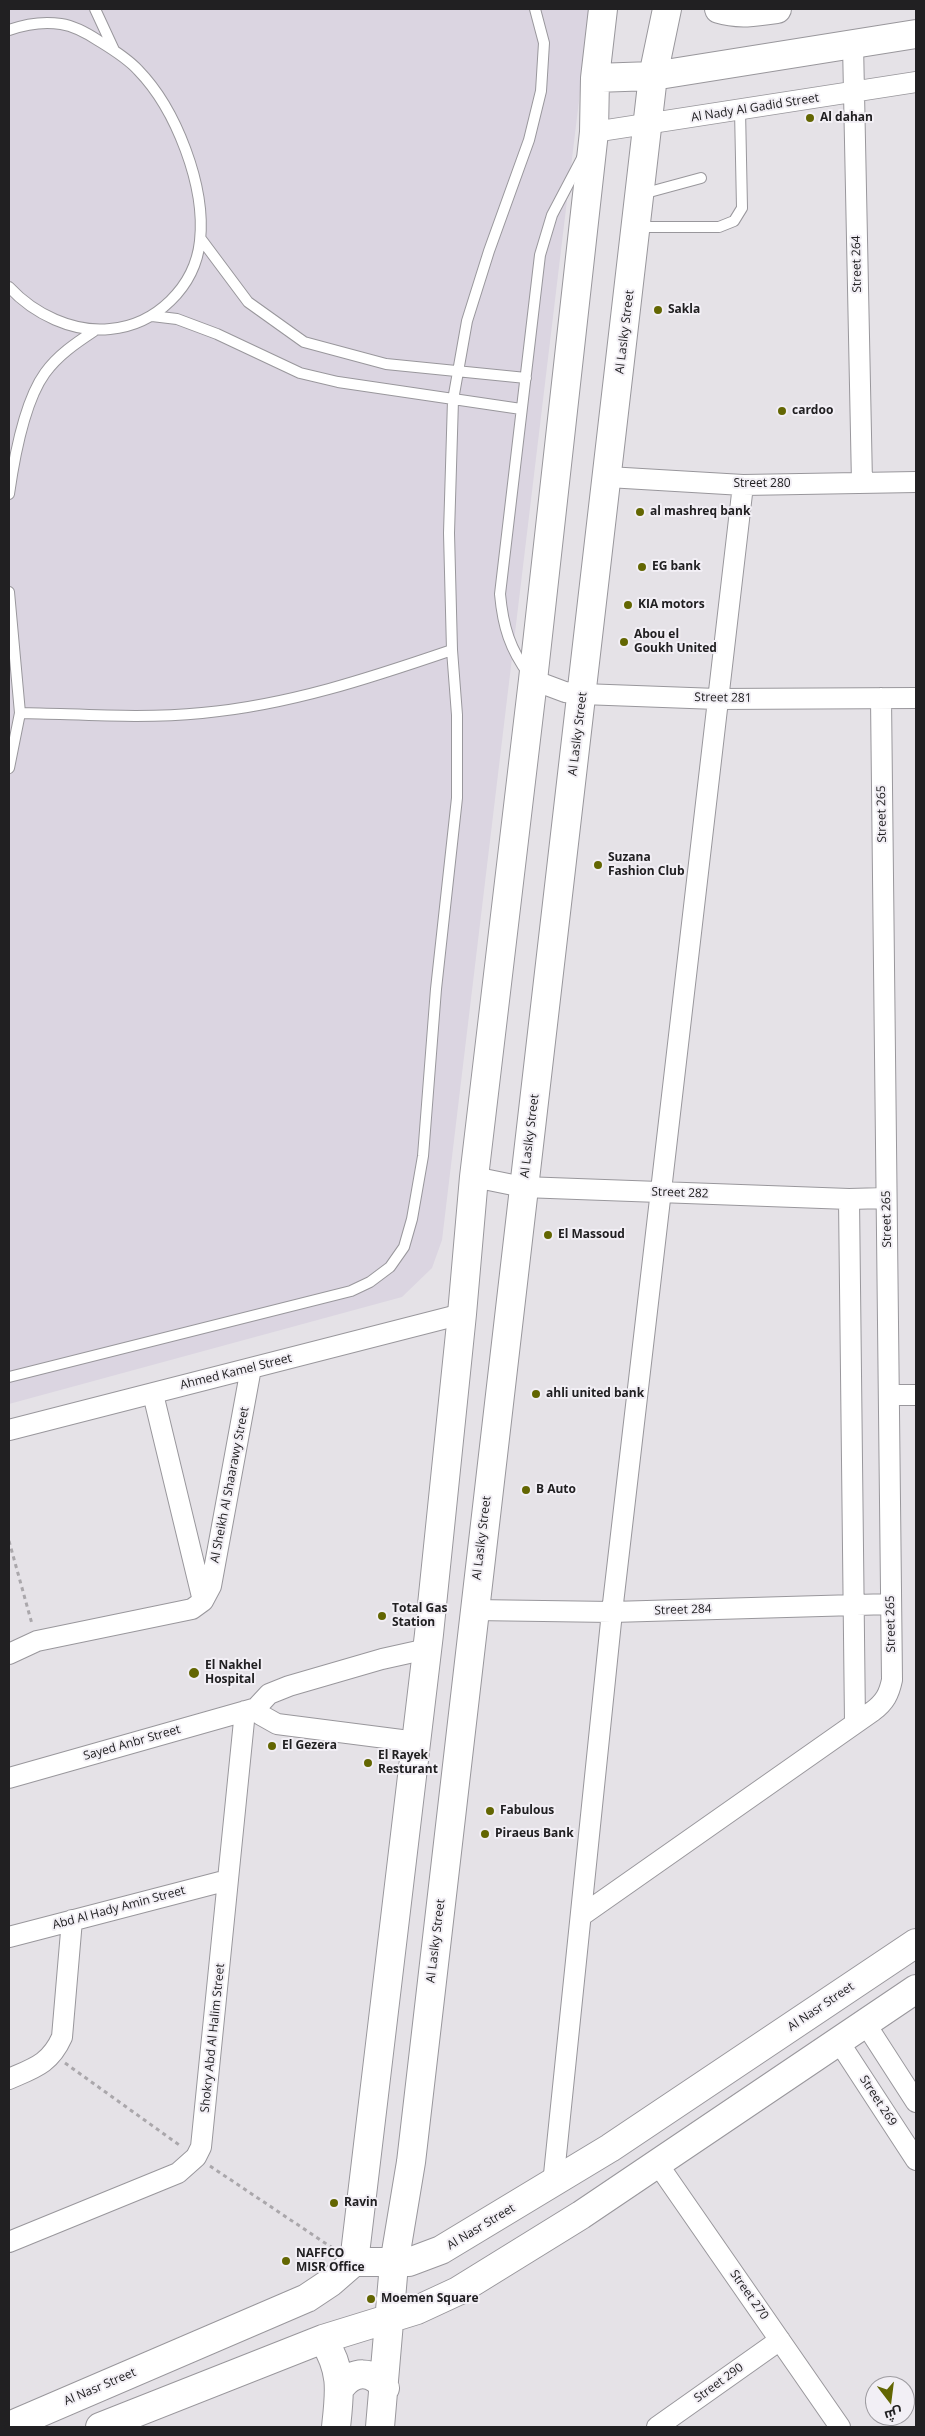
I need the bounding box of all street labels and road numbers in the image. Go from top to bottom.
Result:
street label: Al Nady Al Gadid Street [690,91,820,125]
street label: Street 264 [849,235,865,293]
street label: Al Laslky Street [613,289,637,375]
street label: Street 280 [733,477,791,491]
street label: Street 281 [694,690,752,706]
street label: Al Laslky Street [566,691,590,777]
street label: Street 265 [874,785,890,843]
street label: Al Laslky Street [518,1093,542,1179]
street label: Street 282 [651,1185,709,1201]
street label: Street 265 [879,1190,895,1248]
street label: Ahmed Kamel Street [179,1351,293,1393]
street label: Al Sheikh Al Shaarawy Street [208,1406,252,1564]
street label: Al Laslky Street [470,1495,494,1581]
street label: Street 265 [883,1595,899,1653]
street label: Street 284 [654,1602,712,1618]
street label: Sayed Anbr Street [82,1722,182,1764]
street label: Abd Al Hady Amin Street [51,1883,187,1933]
street label: Al Laslky Street [424,1898,448,1984]
street label: Shokry Abd Al Halim Street [198,1963,228,2113]
street label: Al Nasr Street [785,1980,857,2034]
street label: Street 269 [856,2073,900,2129]
street label: Al Nasr Street [444,2201,518,2253]
street label: Street 270 [727,2267,771,2323]
street label: Street 290 [692,2360,746,2406]
street label: Al Nasr Street [62,2365,138,2409]

